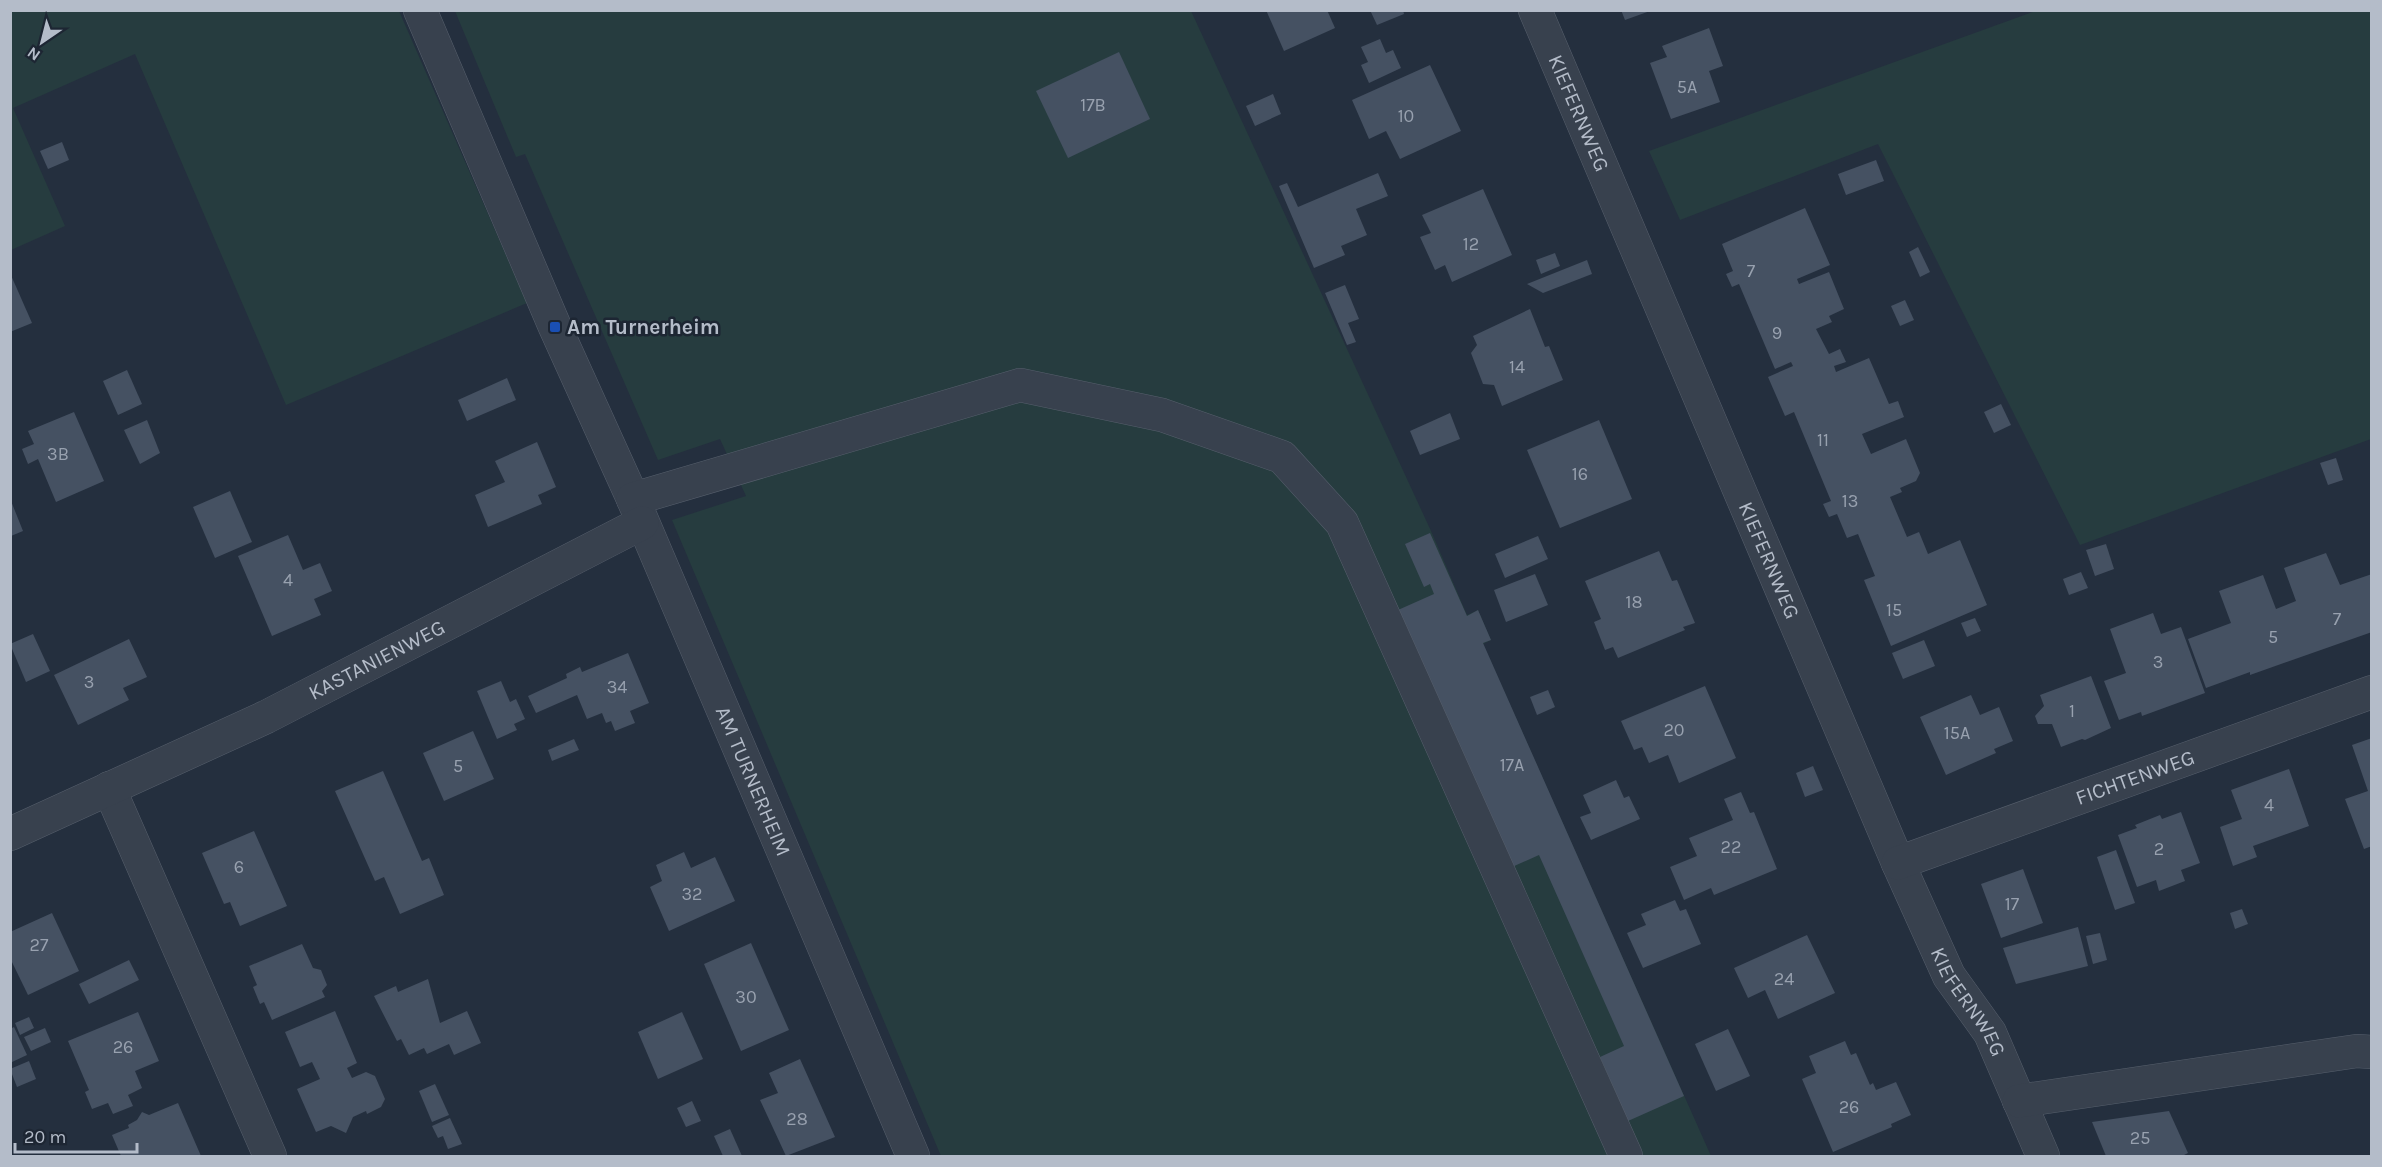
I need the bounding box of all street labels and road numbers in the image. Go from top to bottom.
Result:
street label: KIEFERNWEG [1543,51,1614,175]
street label: KIEFERNWEG [1734,498,1805,622]
street label: KASTANIENWEG [305,615,449,705]
street label: AM TURNERHEIM [711,702,796,860]
street label: FICHTENWEG [2072,745,2198,810]
street label: KIEFERNWEG [1926,943,2011,1060]

